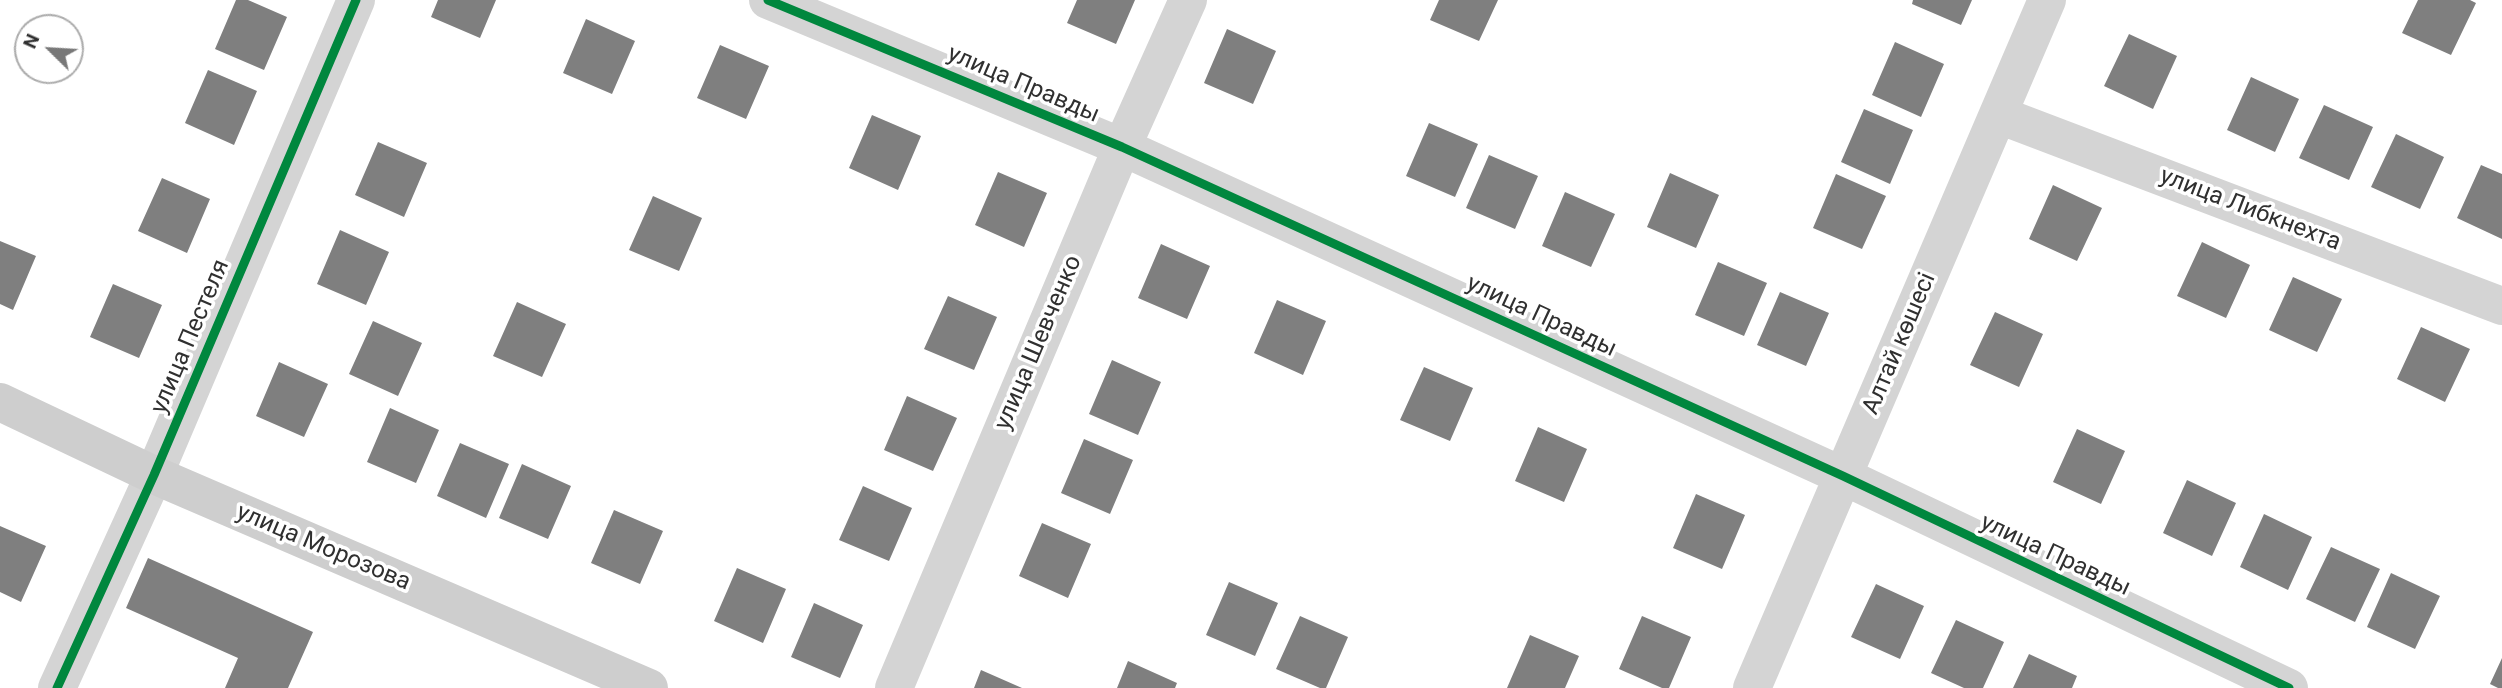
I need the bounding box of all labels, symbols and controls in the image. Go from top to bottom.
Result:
north arrow [14,14,84,84]
text: N [18,30,44,52]
street label: улица Правды [943,40,1103,130]
street label: улица Либкнехта [2155,162,2345,258]
street label: улица Шевченко [989,251,1089,435]
street label: улица Пестеля [146,256,236,418]
street label: Алтай көшесі [1857,269,1943,419]
street label: улица Правды [1461,270,1621,364]
street label: улица Морозова [232,498,414,598]
street label: улица Правды [1975,509,2135,603]

